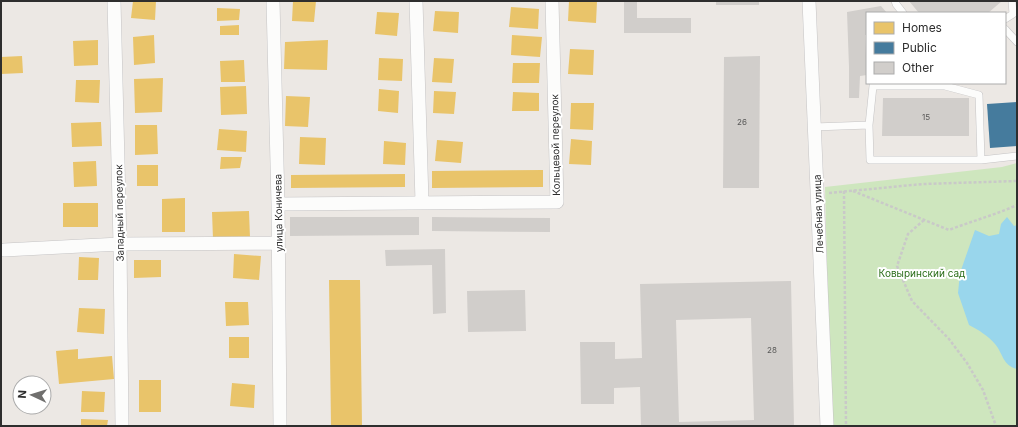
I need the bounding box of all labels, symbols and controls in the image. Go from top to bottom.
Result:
legend [866,12,1006,84]
text: Homes [902,20,942,35]
text: Public [902,40,937,55]
text: Other [902,60,934,75]
street label: Кольцевой переулок [548,94,562,196]
house number: 15 [922,112,930,122]
house number: 26 [737,117,747,127]
street label: Западный переулок [112,164,126,262]
street label: улица Коничева [271,174,285,252]
street label: Лечебная улица [811,174,825,254]
park label: Ковыринский сад [879,267,965,279]
house number: 28 [767,345,777,355]
north arrow [12,375,52,415]
text: N [15,390,29,399]

